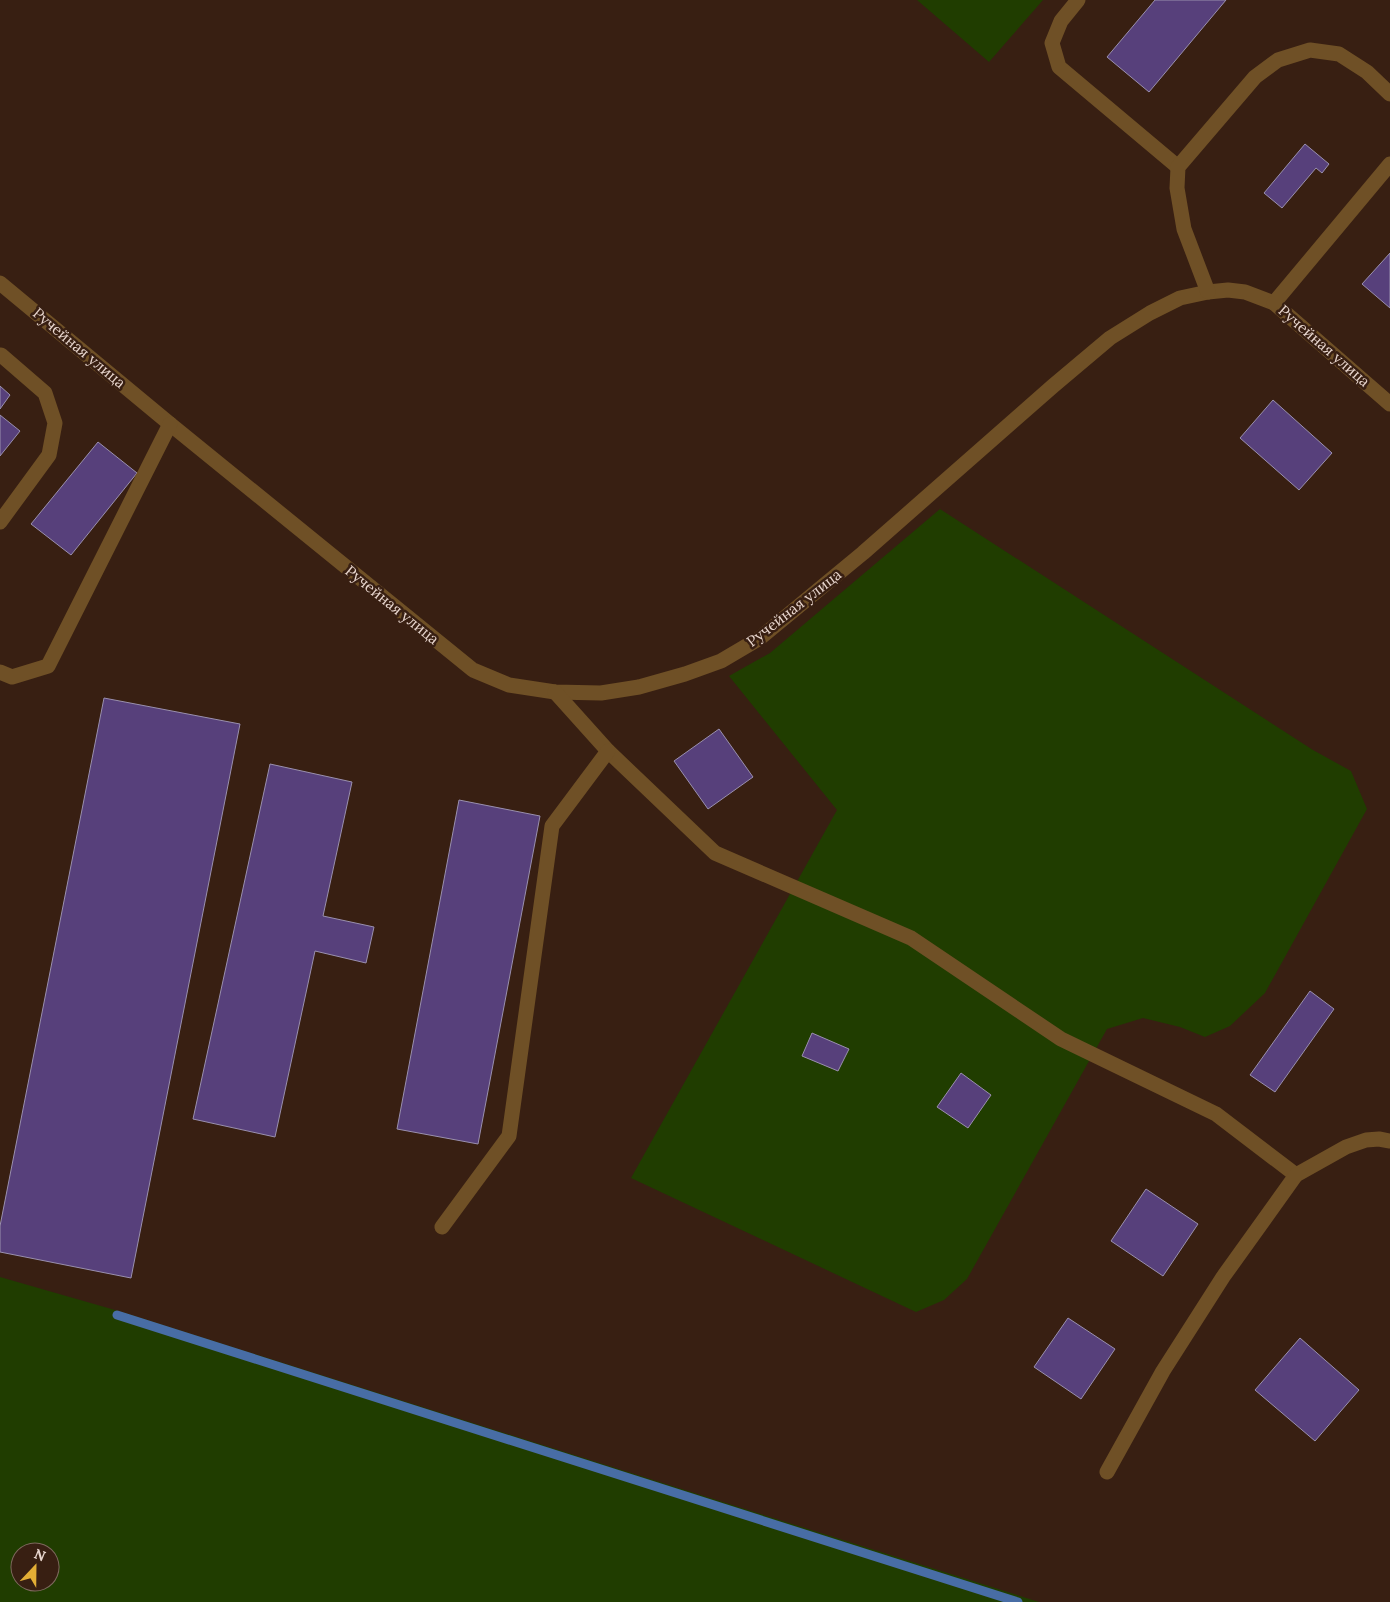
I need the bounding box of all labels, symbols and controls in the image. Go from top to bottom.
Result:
street label: Ручейная улица [1275,301,1374,391]
street label: Ручейная улица [29,303,130,392]
street label: Ручейная улица [342,561,443,648]
street label: Ручейная улица [742,564,845,651]
north arrow [10,1542,60,1592]
text: N [31,1545,48,1565]

